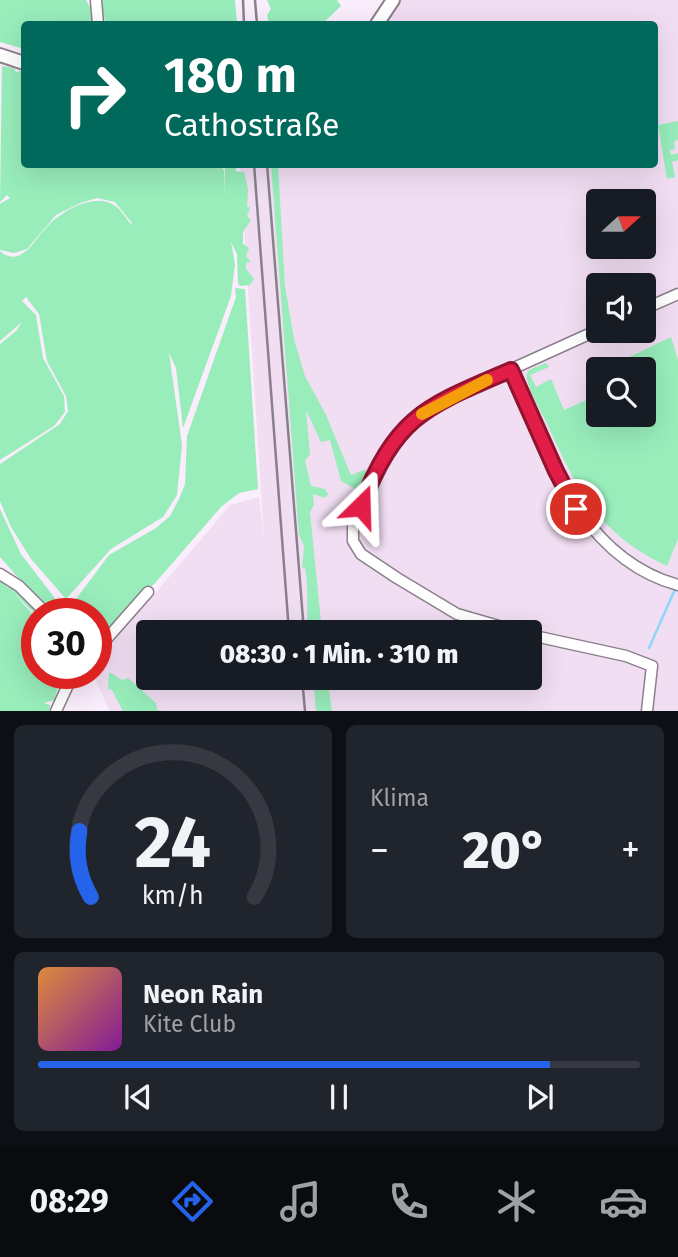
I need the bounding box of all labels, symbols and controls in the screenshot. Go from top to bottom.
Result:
text: 180 m [164,46,297,105]
icon: right [49,49,140,140]
text: Cathostraße [164,106,340,144]
north arrow [586,189,656,259]
map controls [586,189,656,427]
button: sound [586,273,656,343]
button: search [586,357,656,427]
position arrow [324,469,398,543]
pin [546,479,606,539]
icon: arrive [557,490,595,528]
speed limit sign: 30 [21,598,112,689]
text: 08:30 · 1 Min. · 310 m [220,639,458,670]
text: Klima [370,784,429,812]
text: 24 [135,800,211,887]
text: 20° [462,819,548,882]
text: − [370,827,389,873]
text: + [621,827,640,873]
text: km/h [142,881,204,911]
text: Neon Rain [143,979,263,1010]
text: Kite Club [143,1010,236,1038]
icon: previous [119,1078,157,1116]
icon: pause [320,1078,358,1116]
icon: next [521,1078,559,1116]
icon: directions [168,1177,217,1226]
icon: music [276,1177,325,1226]
icon: phone [384,1177,433,1226]
icon: climate [492,1177,541,1226]
icon: car [599,1177,648,1226]
text: 08:29 [29,1182,109,1220]

